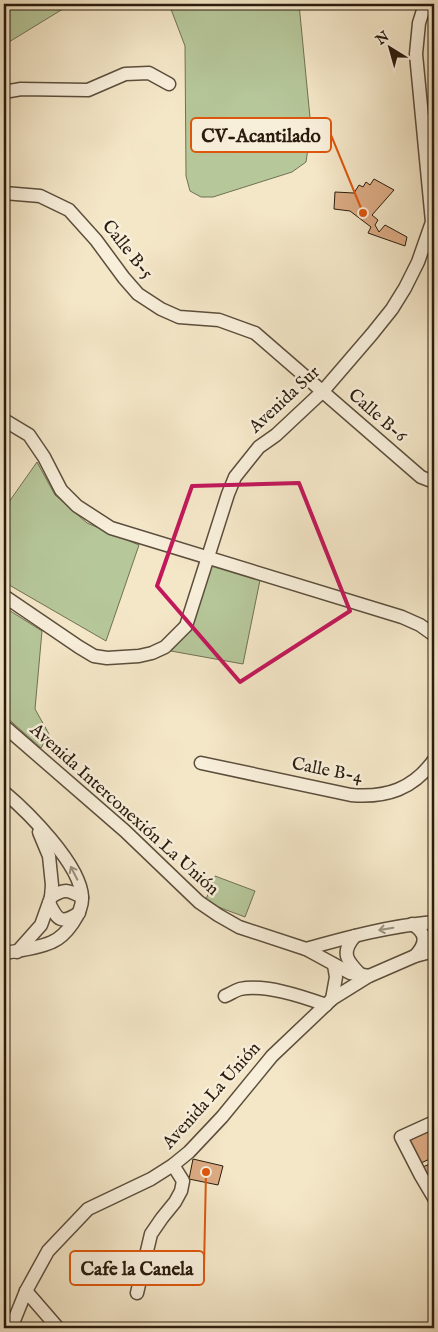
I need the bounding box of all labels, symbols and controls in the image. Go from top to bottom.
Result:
north arrow [366,22,416,72]
text: N [372,28,393,50]
callout: CV-Acantilado [191,118,331,152]
text: CV-Acantilado [201,125,321,149]
street label: Calle B-5 [96,216,158,285]
street label: Avenida Sur [244,361,326,439]
street label: Calle B-6 [343,384,411,448]
street label: Avenida Interconexión La Unión [24,718,224,901]
street label: Calle B-4 [290,753,365,789]
one-way arrow [69,865,79,880]
one-way arrow [378,924,394,934]
street label: Avenida La Unión [157,1037,266,1155]
callout: Cafe la Canela [70,1251,204,1285]
text: Cafe la Canela [80,1258,194,1282]

